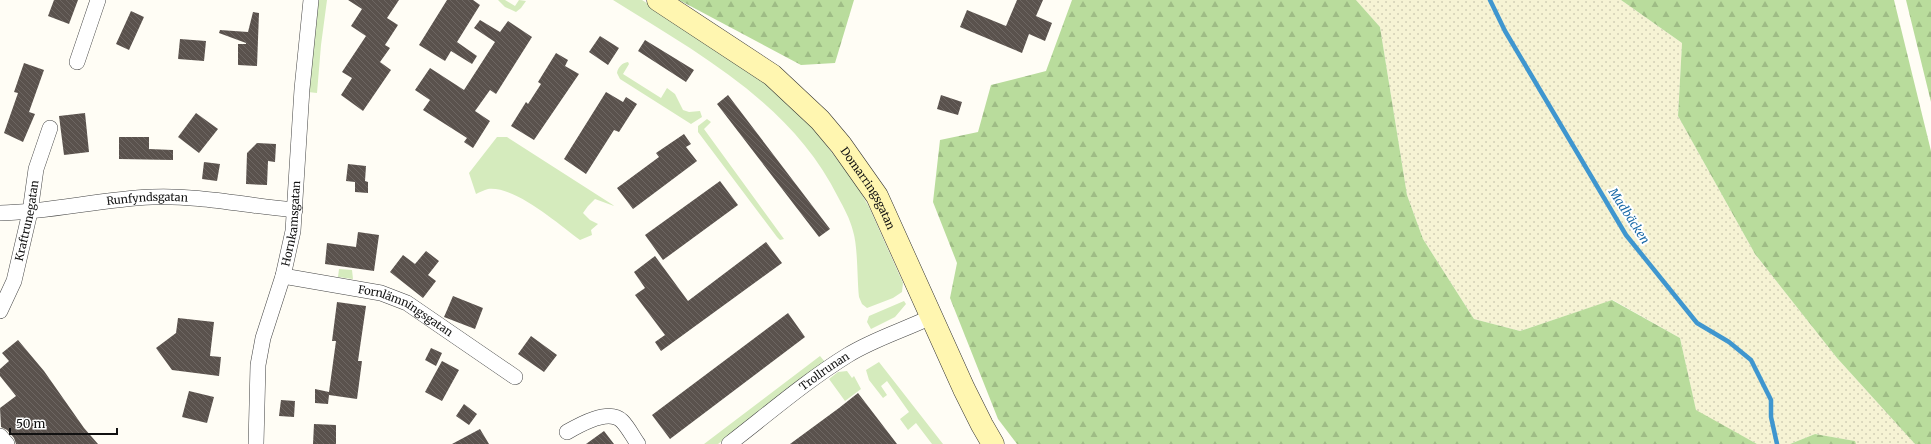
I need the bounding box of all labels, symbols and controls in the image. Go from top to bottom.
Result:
street label: Domarringsgatan [838,144,898,232]
street label: Kraftrunegatan [12,178,41,262]
street label: Hornkamsgatan [278,179,303,268]
water label: Madbäcken [1605,184,1653,247]
street label: Runfyndsgatan [106,190,189,208]
street label: Fornlämningsgatan [357,282,456,340]
street label: Trollrunan [797,349,853,393]
scale bar [10,410,117,436]
text: 50 m [16,416,45,431]

